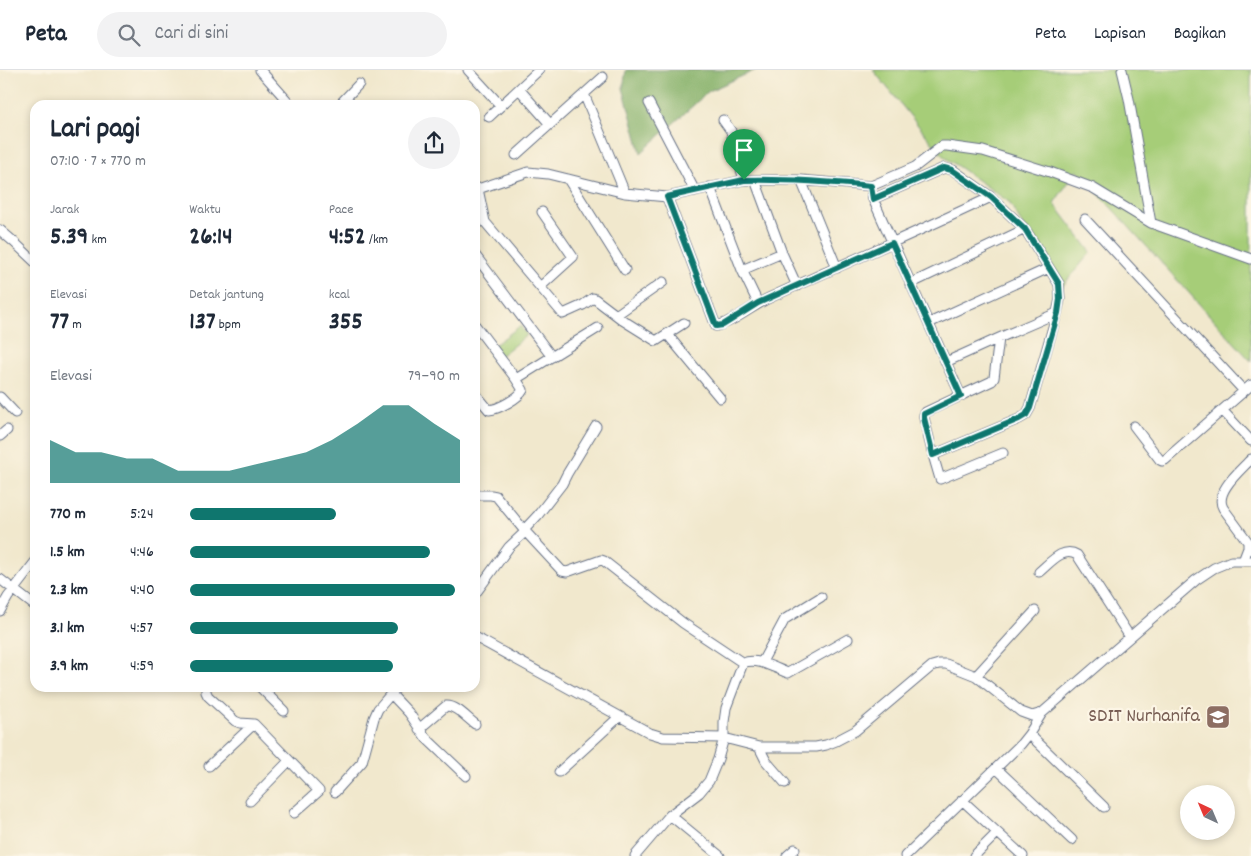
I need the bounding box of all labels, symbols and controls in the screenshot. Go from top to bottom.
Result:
search box [97,12,447,57]
text: Peta [25,18,67,52]
icon: search [115,21,143,49]
text: Cari di sini [155,21,228,48]
text: Peta [1035,22,1066,47]
text: Lapisan [1094,22,1146,47]
text: Bagikan [1174,22,1226,47]
text: Lari pagi [50,111,140,151]
button: share [408,117,460,169]
pin [723,129,765,180]
icon: arrive [730,136,758,164]
text: 07:10 · 7 × 770 m [50,150,146,173]
text: Jarak [50,200,79,220]
text: Waktu [189,200,221,220]
text: Pace [329,200,353,220]
text: 5.39 [50,220,88,256]
text: 26:14 [189,220,233,256]
text: 4:52 [329,220,366,256]
text: km [88,230,107,250]
text: /km [366,230,388,250]
text: Elevasi [50,285,87,305]
text: Detak jantung [189,285,264,305]
text: kcal [329,285,350,305]
text: 77 [50,305,69,341]
text: 137 [189,305,215,341]
text: 355 [329,305,363,341]
text: m [69,315,82,335]
text: bpm [215,315,241,335]
text: Elevasi [50,365,92,388]
text: 79–90 m [408,365,460,388]
text: 770 m [50,503,86,526]
text: 5:24 [130,503,154,526]
text: 1.5 km [50,541,85,564]
text: 4:46 [130,541,154,564]
text: 2.3 km [50,579,88,602]
text: 4:40 [130,579,155,602]
text: 3.1 km [50,617,84,640]
text: 4:57 [130,617,153,640]
text: 3.9 km [50,655,88,678]
text: 4:59 [130,655,154,678]
place label: SDIT Nurhanifa [1088,703,1201,731]
school or university icon: SDIT Nurhanifa [1205,704,1231,730]
north arrow [1180,785,1235,840]
map controls [1180,785,1235,840]

